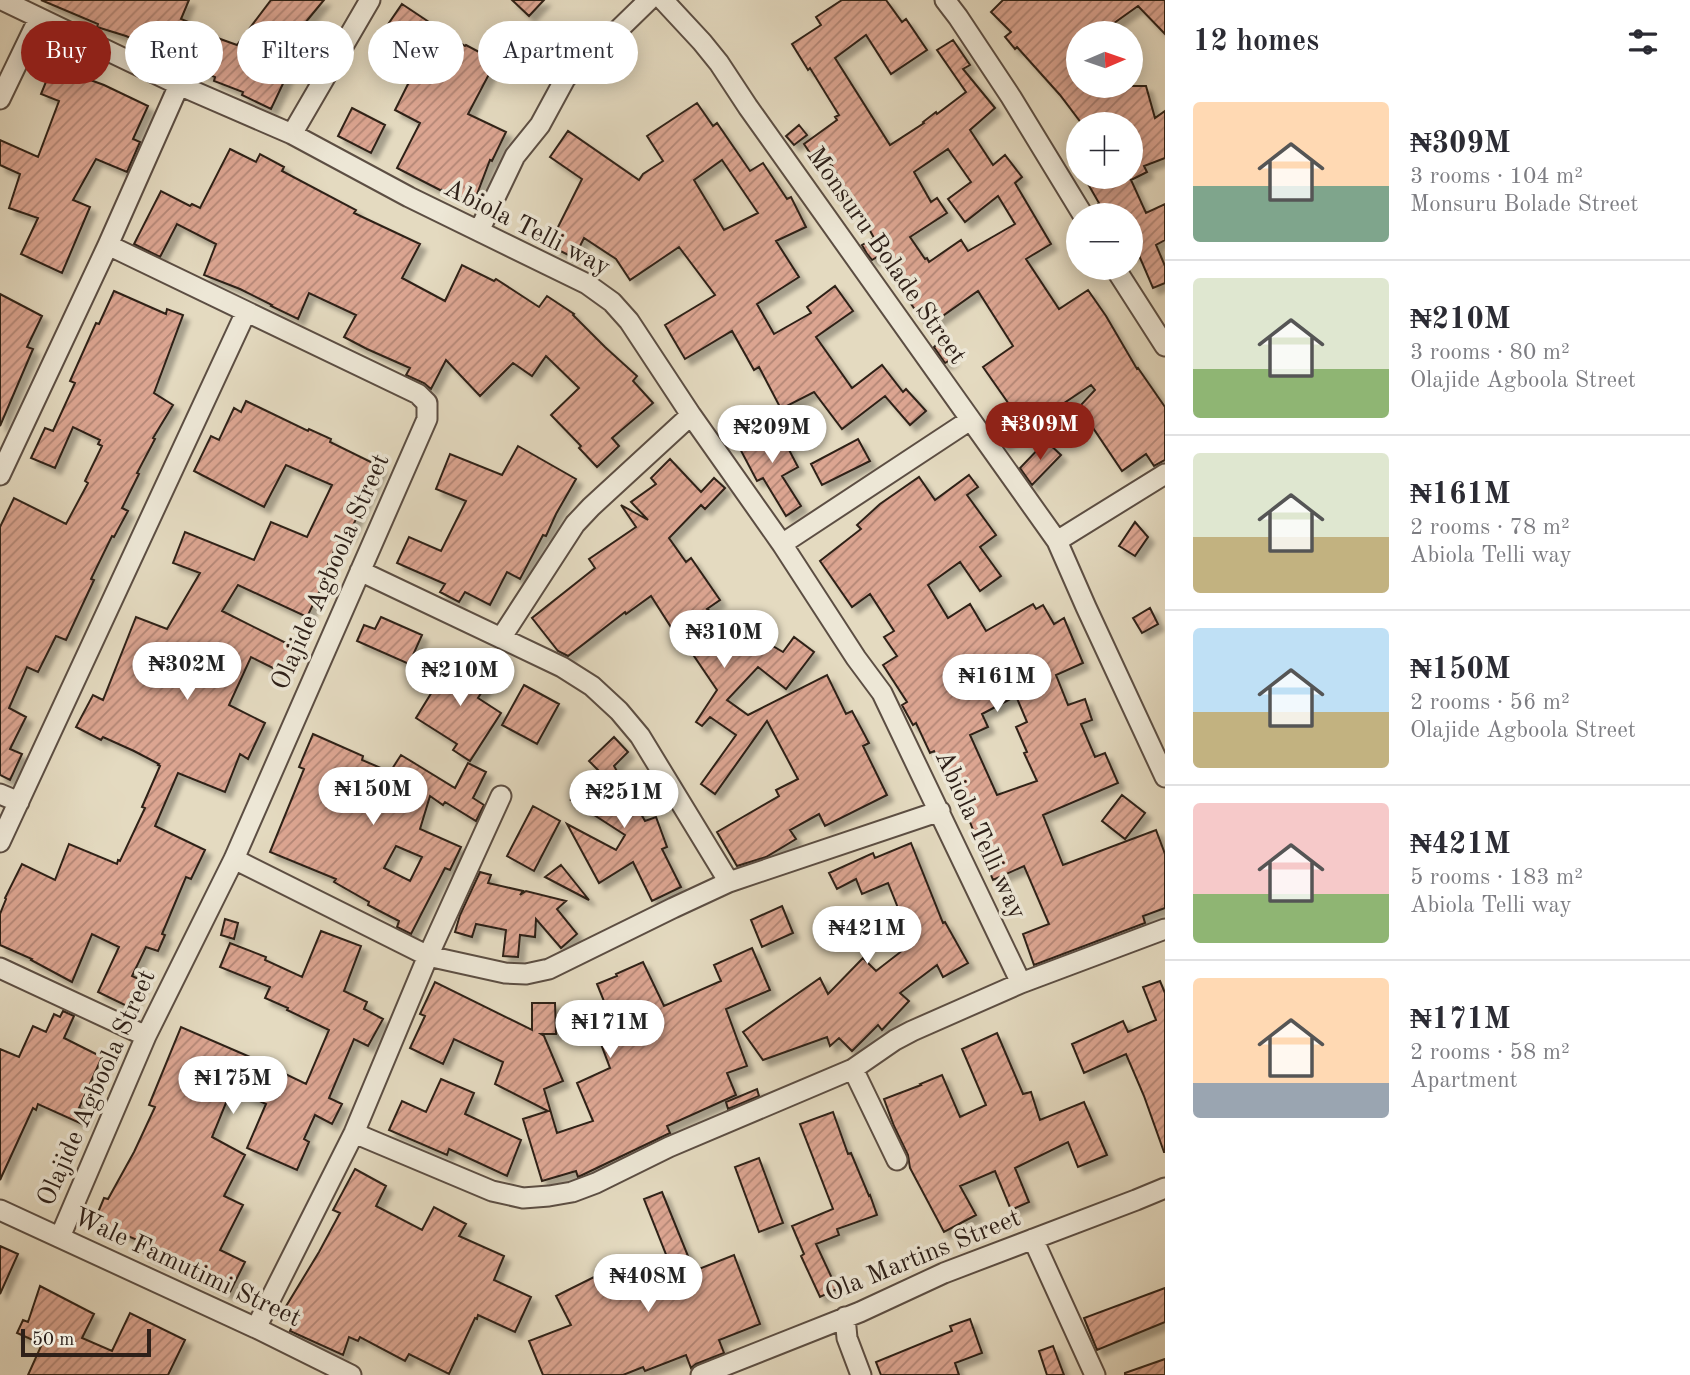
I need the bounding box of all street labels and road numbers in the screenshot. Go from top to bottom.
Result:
street label: Monsuru Bolade Street [801,143,971,369]
street label: Abiola Telli way [440,175,615,281]
street label: Olajide Agboola Street [267,450,395,694]
street label: Abiola Telli way [930,747,1031,924]
street label: Olajide Agboola Street [33,966,161,1210]
street label: Wale Famutimi Street [69,1204,305,1332]
street label: Ola Martins Street [822,1205,1024,1307]

